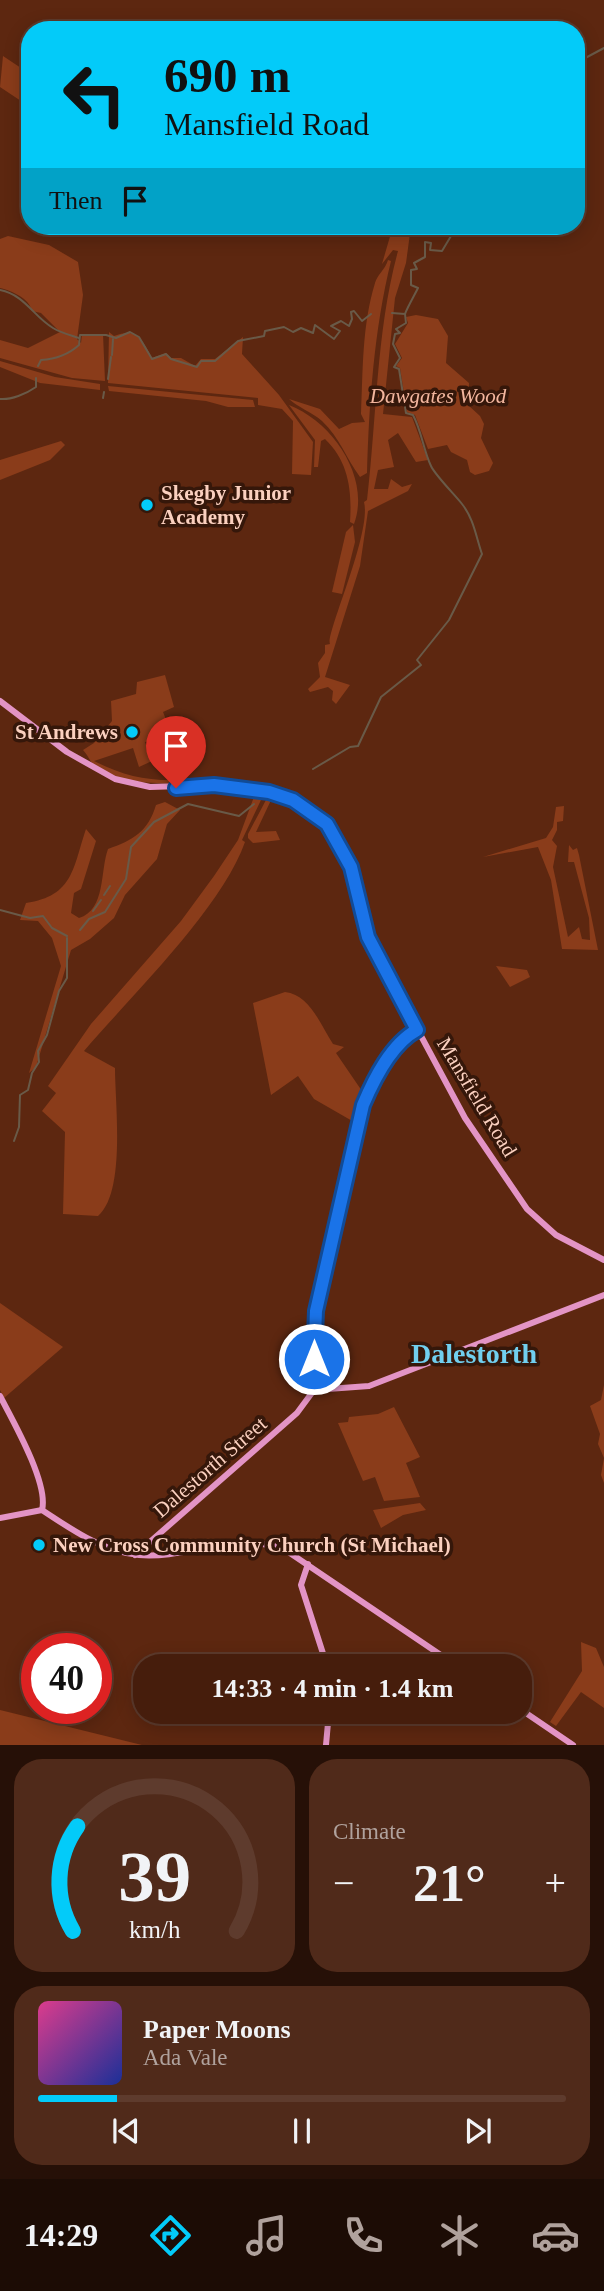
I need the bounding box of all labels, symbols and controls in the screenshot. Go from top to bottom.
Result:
text: 690 m [164,48,291,103]
icon: left [49,49,140,140]
text: Mansfield Road [164,106,369,142]
icon: arrive [116,182,154,220]
text: Then [49,186,102,215]
park label: Dawgates Wood [369,384,507,408]
place label: Skegby Junior Academy [161,481,291,529]
marker: Skegby Junior Academy [139,497,155,513]
pin [146,716,206,788]
place label: St Andrews [15,720,118,744]
marker: St Andrews [124,724,140,740]
icon: arrive [157,727,195,765]
street label: Mansfield Road [432,1033,522,1161]
position arrow [277,1322,351,1396]
district label: Dalestorth [411,1338,537,1369]
street label: Dalestorth Street [149,1411,271,1523]
place label: New Cross Community Church (St Michael) [53,1533,451,1557]
marker: New Cross Community Church (St Michael) [31,1537,47,1553]
speed limit sign: 40 [21,1633,112,1724]
text: 14:33 · 4 min · 1.4 km [212,1674,453,1703]
text: Climate [333,1819,406,1844]
text: 39 [118,1837,191,1918]
text: 21° [413,1855,486,1912]
text: − [333,1862,354,1904]
text: + [545,1862,566,1904]
text: km/h [129,1916,181,1943]
text: Paper Moons [143,2015,291,2044]
text: Ada Vale [143,2045,228,2070]
icon: previous [107,2112,145,2150]
icon: pause [283,2112,321,2150]
icon: next [459,2112,497,2150]
icon: directions [146,2211,195,2260]
icon: music [242,2211,291,2260]
icon: phone [339,2211,388,2260]
icon: climate [435,2211,484,2260]
icon: car [531,2211,580,2260]
text: 14:29 [24,2217,98,2253]

